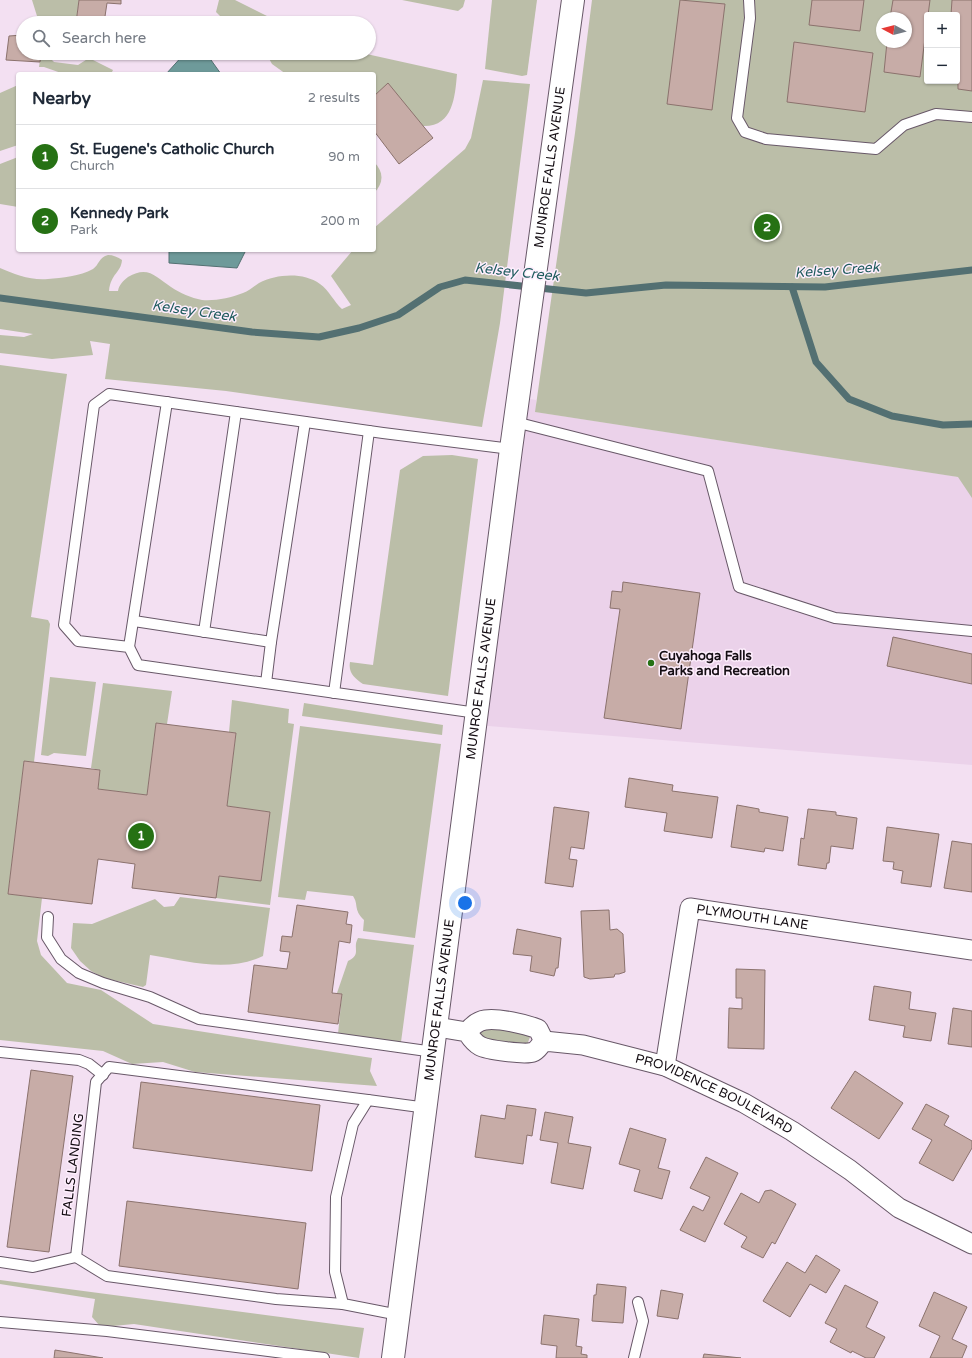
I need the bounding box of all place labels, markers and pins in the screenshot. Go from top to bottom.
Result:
pin: 2 [754,212,780,242]
place label: Cuyahoga Falls Parks and Recreation [659,648,790,679]
marker: Cuyahoga Falls Parks and Recreation [646,658,656,668]
pin: 1 [128,821,154,851]

